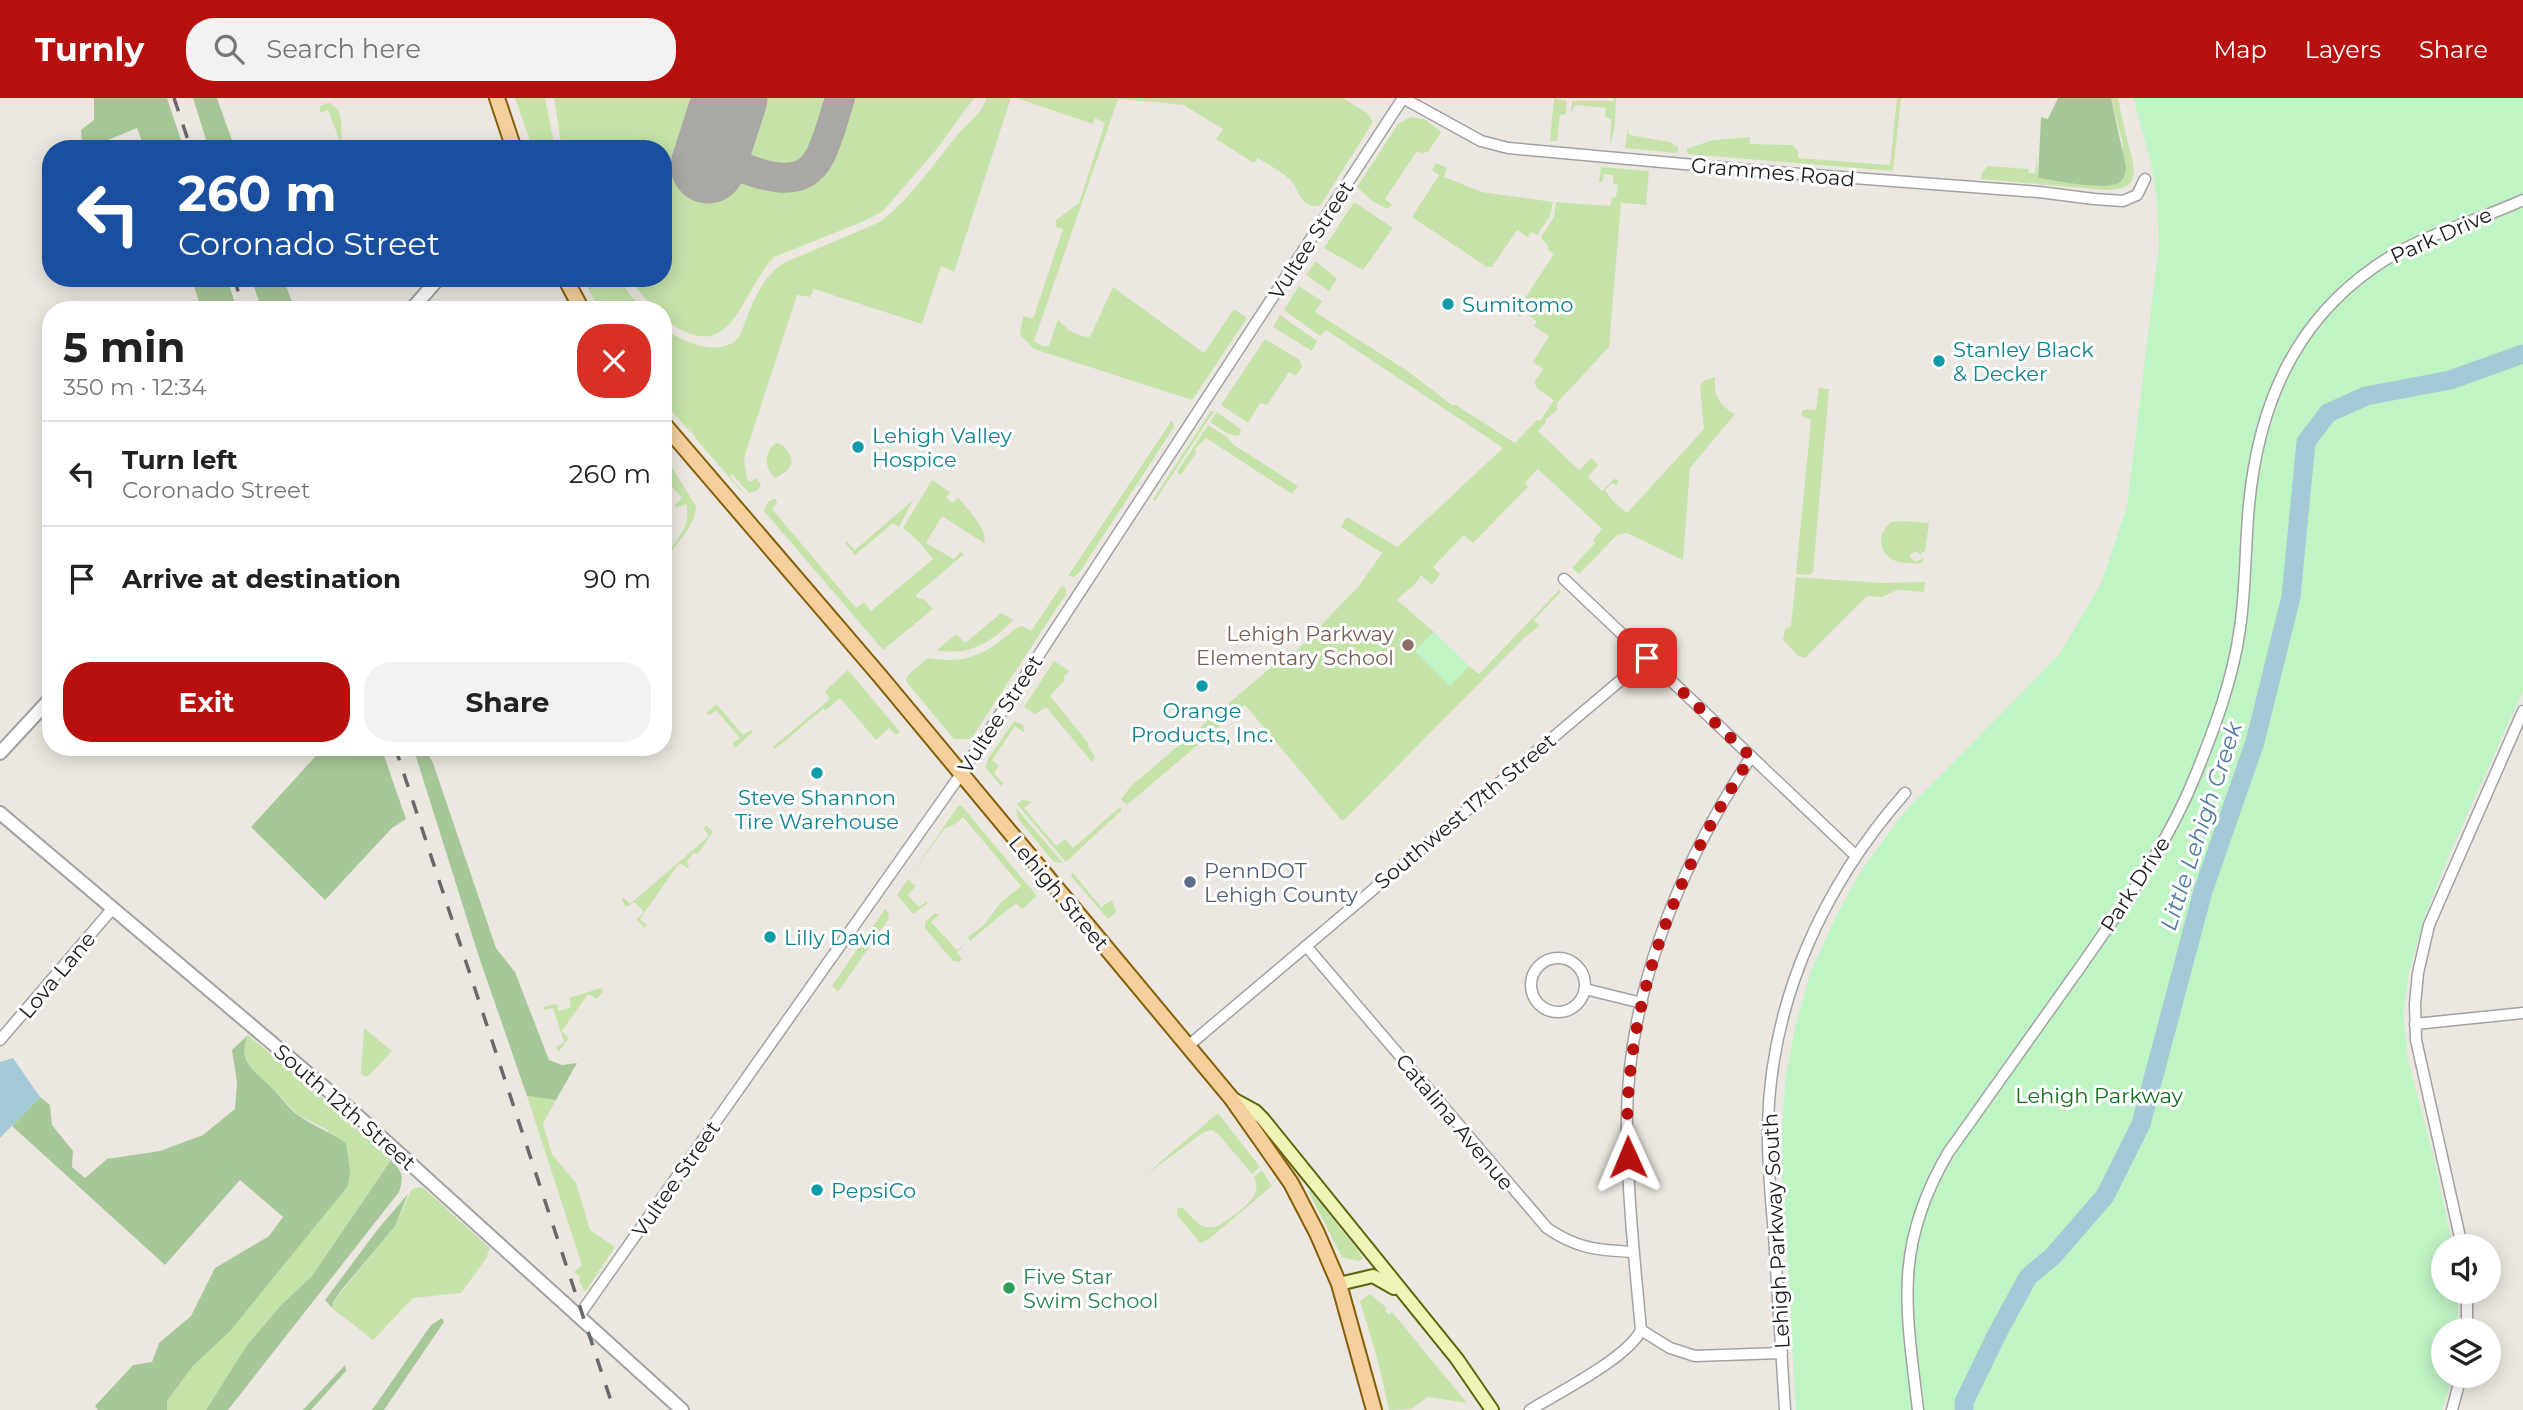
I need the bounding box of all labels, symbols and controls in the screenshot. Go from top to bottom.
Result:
search box [186,18,676,81]
text: Turnly [35,29,144,69]
icon: search [210,30,248,68]
text: Search here [266,33,421,65]
text: Map [2213,35,2267,64]
text: Layers [2305,35,2381,64]
text: Share [2419,35,2488,64]
street label: Grammes Road [1690,152,1856,192]
text: 260 m [178,164,337,223]
icon: left [63,168,154,259]
street label: Vultee Street [1263,176,1359,304]
street label: Park Drive [2386,202,2496,268]
text: Coronado Street [178,224,440,263]
place label: Sumitomo [1462,292,1574,317]
marker: Sumitomo [1440,296,1456,312]
text: 5 min [63,321,186,373]
button: close [577,324,651,398]
place label: Stanley Black & Decker [1953,337,2094,386]
marker: Stanley Black & Decker [1931,353,1947,369]
text: 350 m · 12:34 [63,373,207,401]
place label: Lehigh Valley Hospice [872,423,1013,472]
marker: Lehigh Valley Hospice [850,439,866,455]
text: Turn left [122,444,238,476]
icon: left [63,455,101,493]
text: 260 m [569,458,651,490]
text: Coronado Street [122,476,310,504]
icon: arrive [63,560,101,598]
text: Arrive at destination [122,563,401,595]
text: 90 m [584,563,651,595]
place label: Lehigh Parkway Elementary School [1196,621,1395,670]
pin [1617,628,1677,688]
marker: Lehigh Parkway Elementary School [1400,637,1416,653]
icon: arrive [1628,639,1666,677]
street label: Vultee Street [952,650,1048,778]
button: Exit [63,662,350,742]
button: Share [364,662,651,742]
marker: Orange Products, Inc. [1194,678,1210,694]
place label: Orange Products, Inc. [1131,698,1273,747]
water label: Little Lehigh Creek [2154,717,2248,934]
street label: Southwest 17th Street [1369,728,1561,894]
marker: Steve Shannon Tire Warehouse [809,765,825,781]
place label: Steve Shannon Tire Warehouse [735,785,899,834]
street label: Lehigh Street [1004,830,1114,956]
street label: Park Drive [2095,832,2175,936]
place label: PennDOT Lehigh County [1204,858,1358,907]
marker: PennDOT Lehigh County [1182,874,1198,890]
place label: Lilly David [784,925,891,950]
street label: Lova Lane [13,927,101,1023]
marker: Lilly David [762,929,778,945]
street label: South 12th Street [269,1039,421,1175]
street label: Catalina Avenue [1391,1049,1519,1195]
park label: Lehigh Parkway [2015,1083,2183,1108]
street label: Lehigh Parkway South [1757,1112,1795,1350]
street label: Vultee Street [627,1116,725,1242]
position arrow [1591,1120,1665,1194]
place label: PepsiCo [831,1178,916,1203]
marker: PepsiCo [809,1182,825,1198]
map controls [2431,1234,2501,1388]
button: sound [2431,1234,2501,1304]
place label: Five Star Swim School [1023,1264,1158,1313]
marker: Five Star Swim School [1001,1280,1017,1296]
button: layers [2431,1318,2501,1388]

